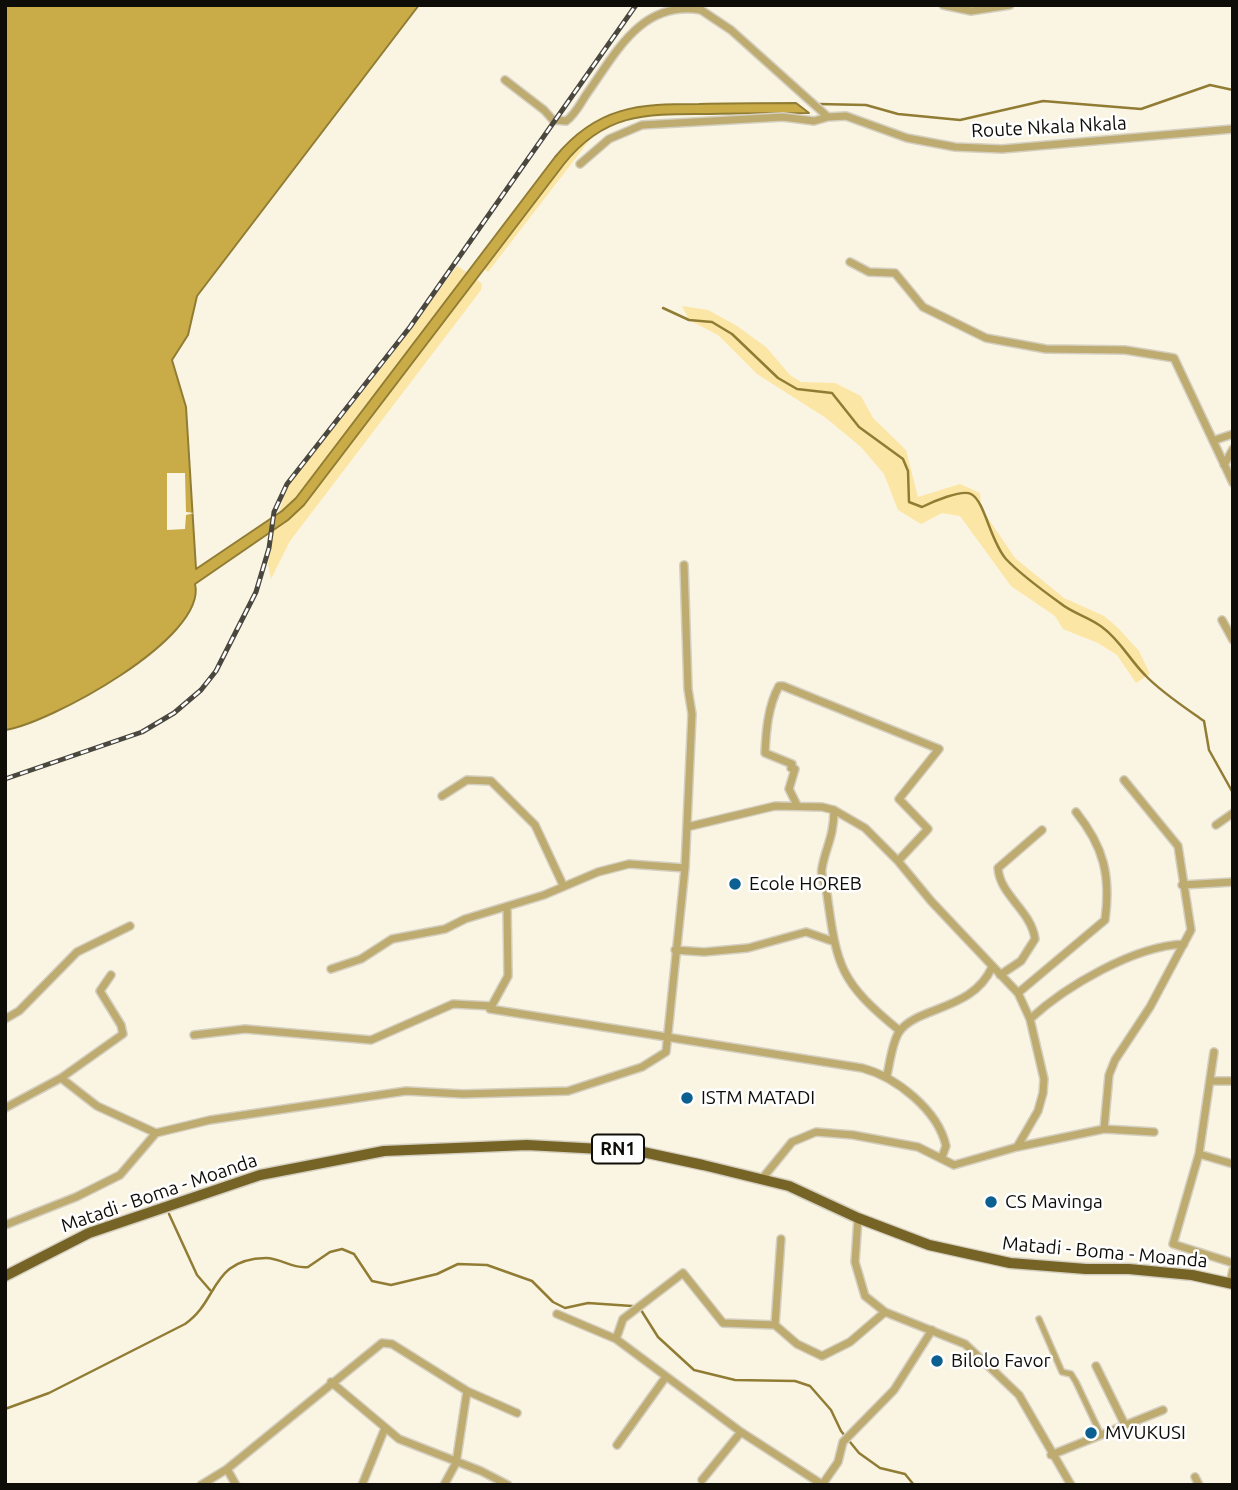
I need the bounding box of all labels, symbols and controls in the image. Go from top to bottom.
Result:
street label: Route Nkala Nkala [971,112,1127,142]
place label: Ecole HOREB [749,873,862,895]
marker: Ecole HOREB [727,876,743,892]
place label: ISTM MATADI [701,1087,815,1109]
marker: ISTM MATADI [679,1090,695,1106]
road number: RN1 [592,1134,644,1164]
street label: Matadi - Boma - Moanda [58,1149,260,1237]
place label: CS Mavinga [1005,1191,1103,1213]
marker: CS Mavinga [983,1194,999,1210]
street label: Matadi - Boma - Moanda [1001,1232,1209,1272]
place label: Bilolo Favor [951,1350,1051,1372]
marker: Bilolo Favor [929,1353,945,1369]
place label: MVUKUSI [1105,1422,1186,1444]
marker: MVUKUSI [1083,1425,1099,1441]

